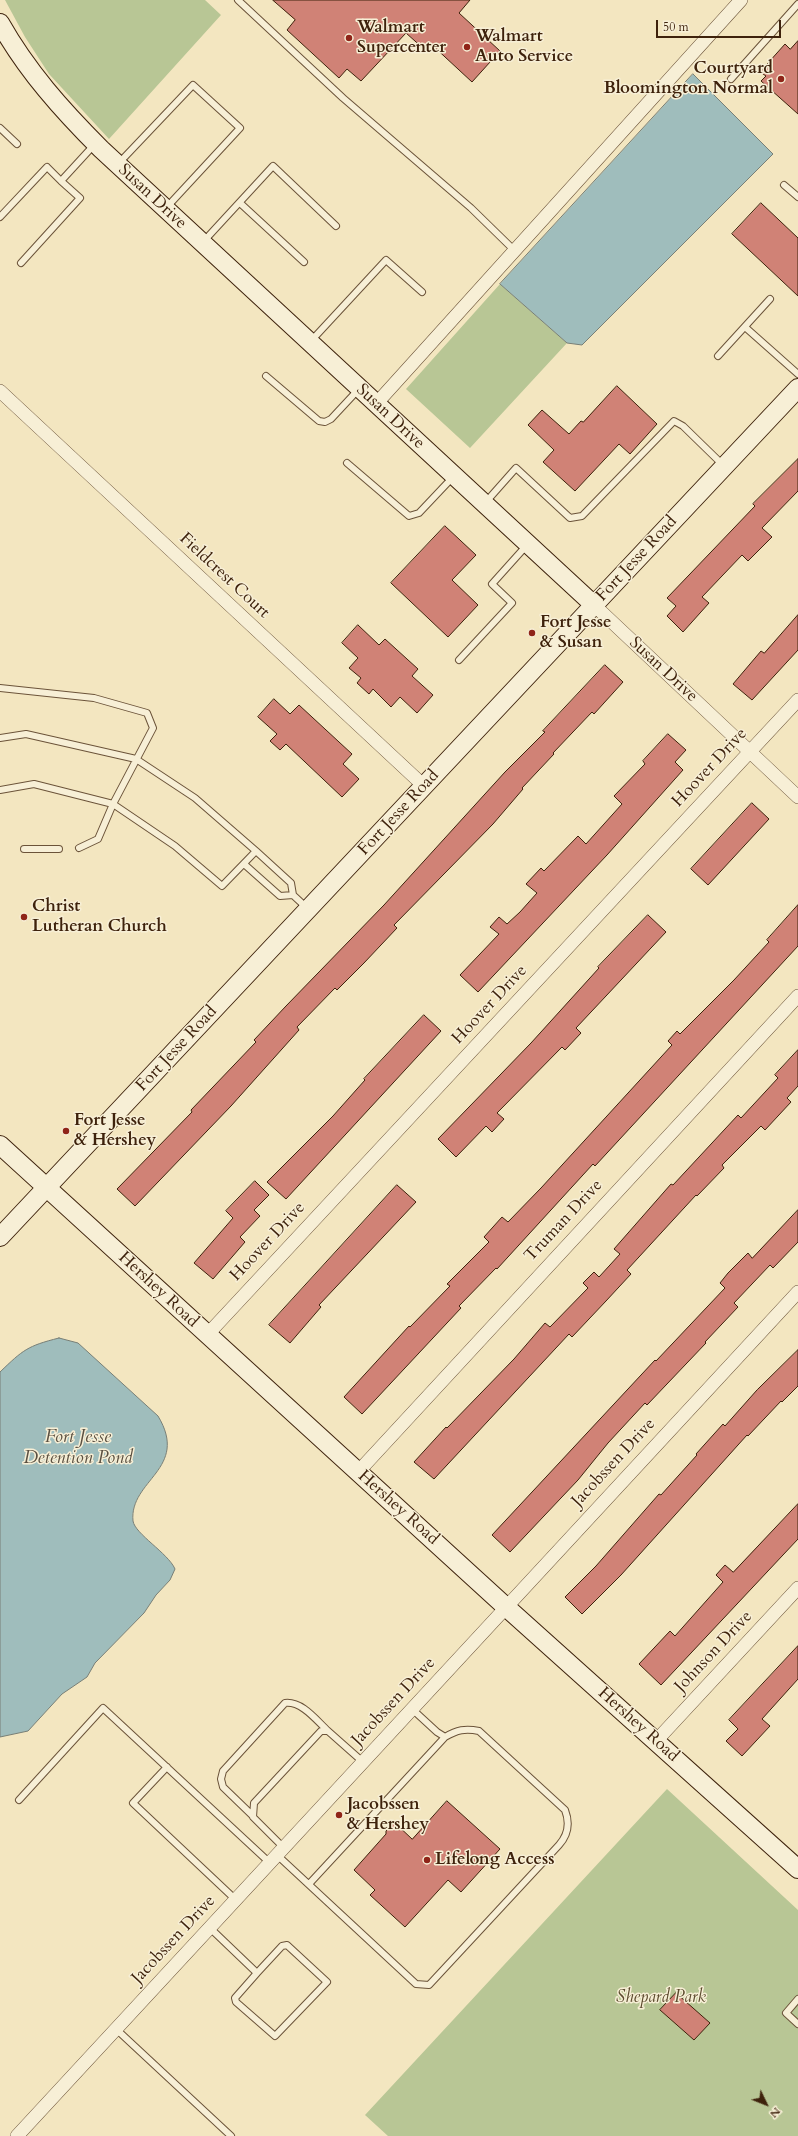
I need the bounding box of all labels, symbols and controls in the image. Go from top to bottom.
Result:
scale bar [658,12,783,38]
place label: Walmart Supercenter [357,18,446,58]
text: 50 m [663,19,689,35]
place label: Walmart Auto Service [475,27,573,67]
marker: Walmart Supercenter [344,33,354,43]
marker: Walmart Auto Service [462,42,472,52]
place label: Courtyard Bloomington Normal [603,59,773,99]
marker: Courtyard Bloomington Normal [776,74,786,84]
street label: Susan Drive [114,160,190,234]
street label: Susan Drive [352,380,428,454]
street label: Fort Jesse Road [592,512,682,606]
street label: Fieldcrest Court [175,529,273,623]
place label: Fort Jesse & Susan [540,613,611,653]
marker: Fort Jesse & Susan [527,628,537,638]
street label: Susan Drive [625,633,701,707]
street label: Hoover Drive [668,724,752,812]
street label: Fort Jesse Road [354,766,444,860]
place label: Christ Lutheran Church [32,897,167,937]
marker: Christ Lutheran Church [19,912,29,922]
street label: Hoover Drive [448,961,532,1049]
street label: Fort Jesse Road [132,1002,222,1096]
place label: Fort Jesse & Hershey [74,1111,156,1151]
marker: Fort Jesse & Hershey [61,1126,71,1136]
street label: Truman Drive [521,1176,607,1266]
street label: Hoover Drive [226,1198,310,1286]
street label: Hershey Road [114,1248,202,1332]
street label: Jacobssen Drive [568,1415,660,1511]
water label: Fort Jesse Detention Pond [23,1427,133,1470]
street label: Hershey Road [353,1466,443,1550]
street label: Johnson Drive [671,1607,757,1697]
street label: Jacobssen Drive [348,1654,440,1750]
street label: Hershey Road [593,1683,683,1767]
place label: Jacobssen & Hershey [347,1795,429,1835]
marker: Jacobssen & Hershey [334,1810,344,1820]
place label: Lifelong Access [435,1850,555,1870]
marker: Lifelong Access [422,1855,432,1865]
street label: Jacobssen Drive [128,1892,220,1988]
park label: Shepard Park [616,1988,706,2008]
north arrow [746,2084,786,2124]
text: N [766,2104,784,2121]

